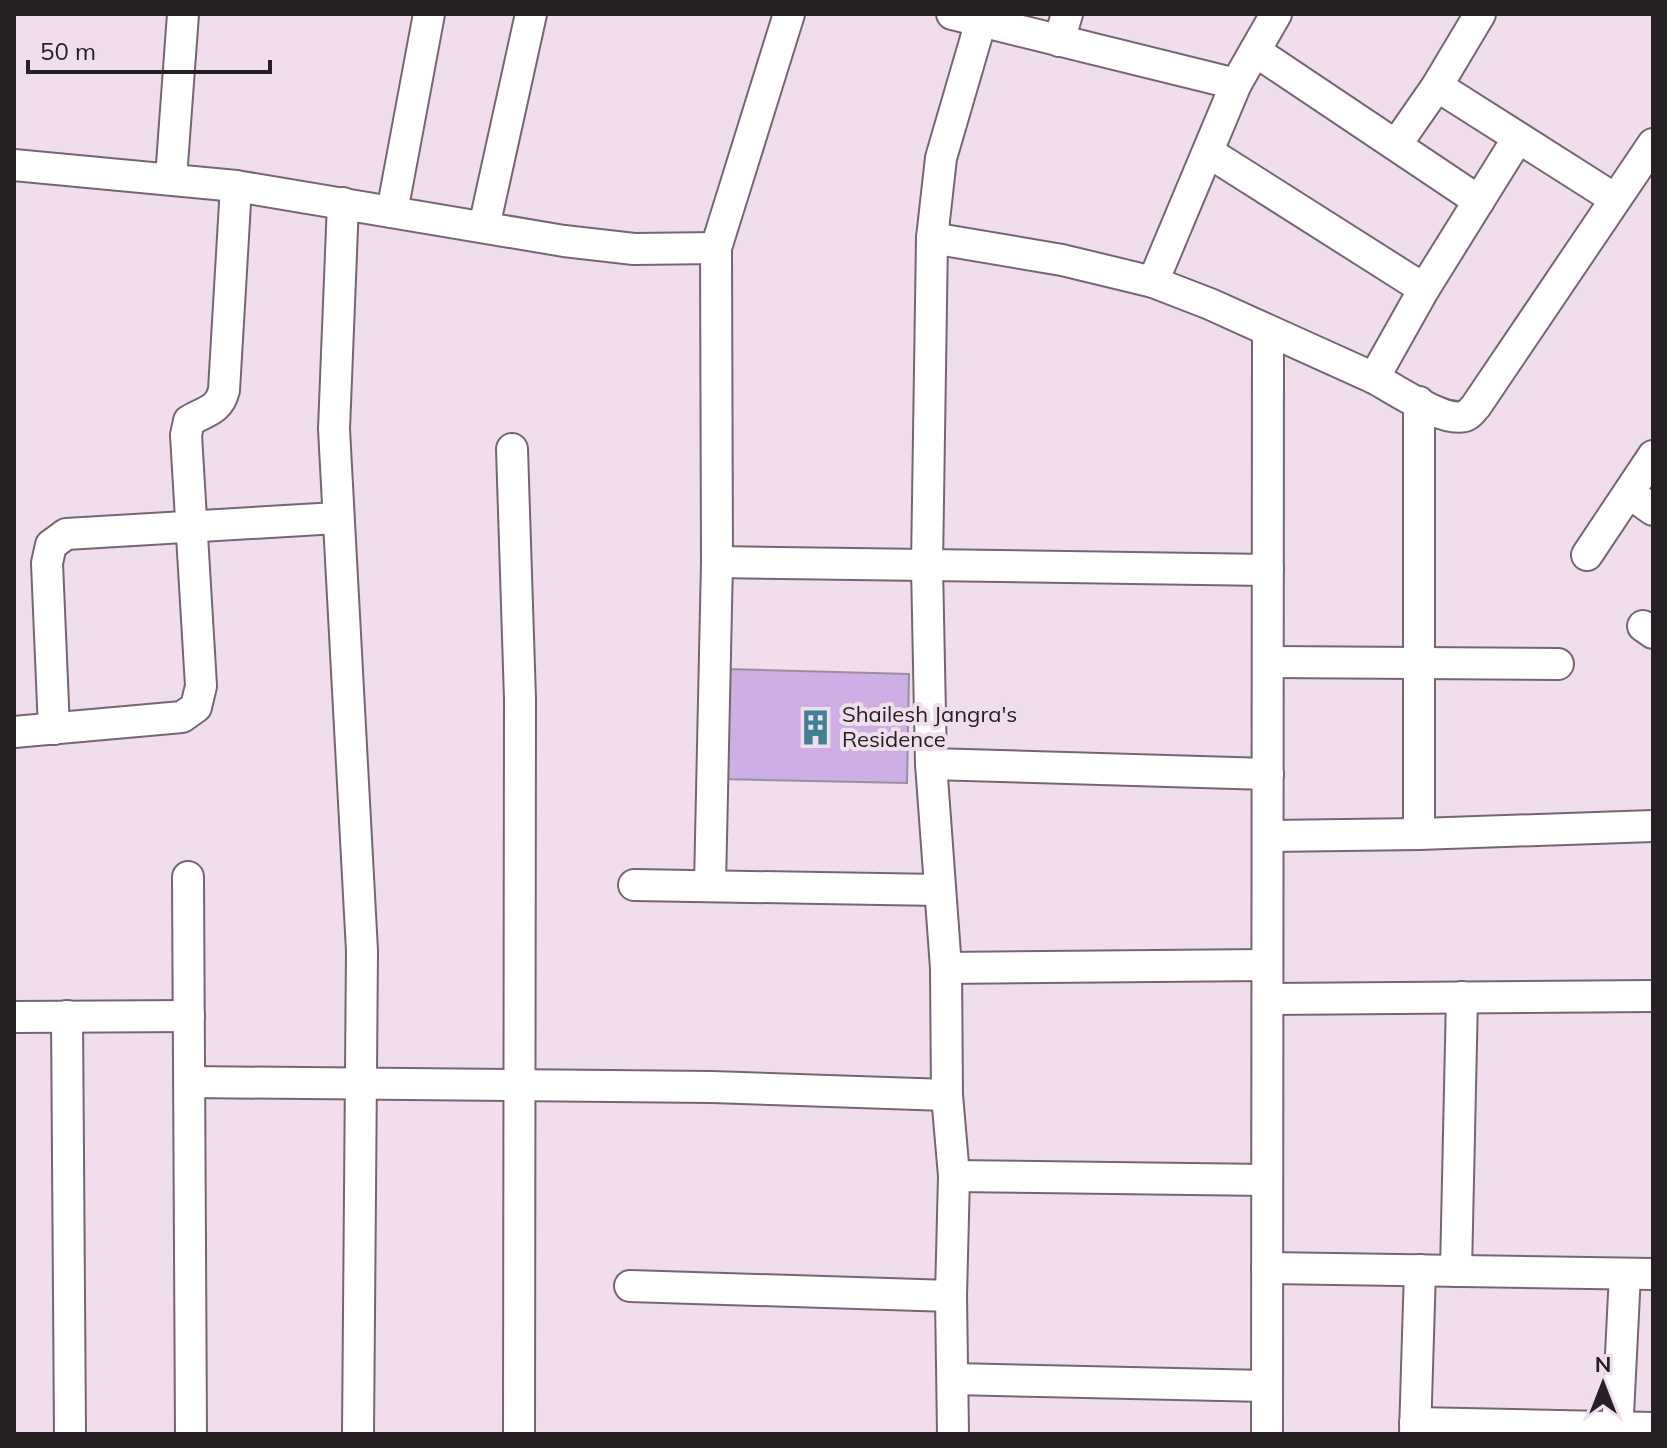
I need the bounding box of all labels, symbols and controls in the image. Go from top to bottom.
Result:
scale bar [28,24,270,74]
text: 50 m [40,36,96,66]
place label: Shailesh Jangra's Residence [842,700,1017,753]
building icon: Shailesh Jangra's Residence [797,708,835,746]
north arrow [1563,1344,1643,1424]
text: N [1595,1350,1611,1378]

